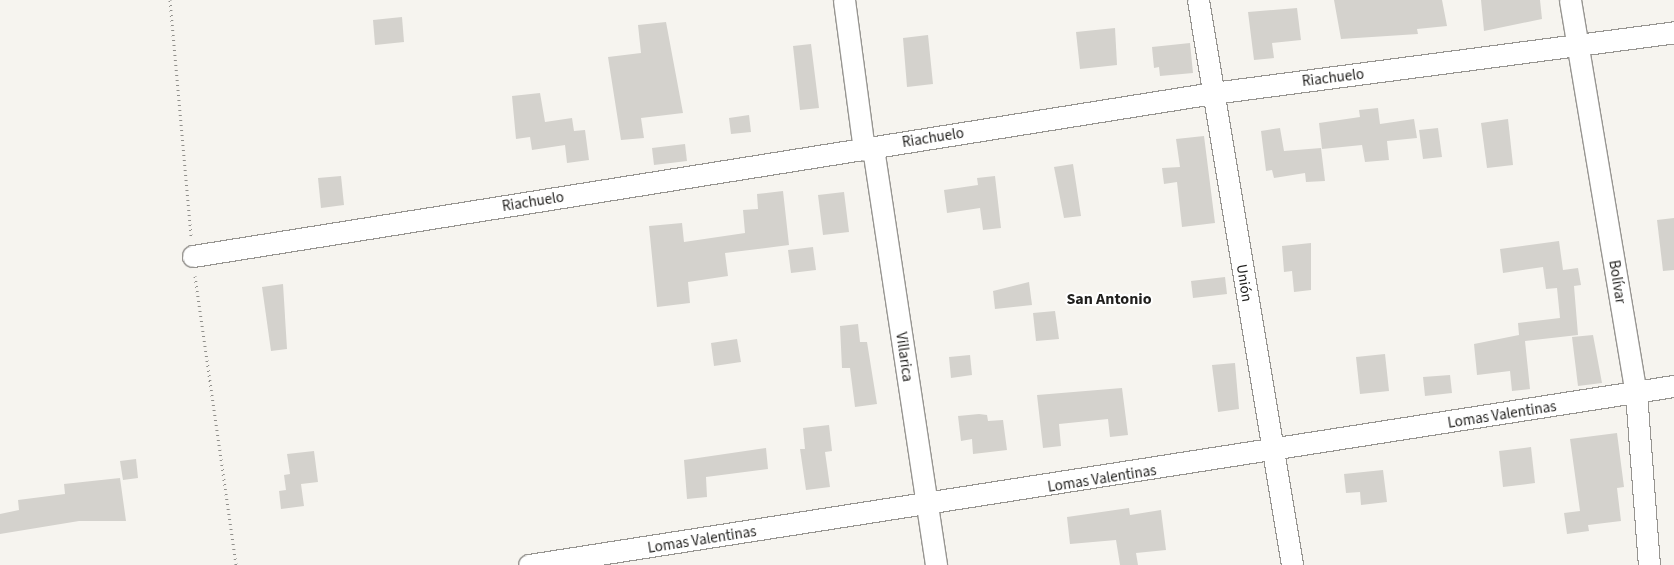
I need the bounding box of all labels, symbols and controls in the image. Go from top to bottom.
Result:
street label: Riachuelo [1301,65,1365,91]
street label: Riachuelo [901,124,965,152]
street label: Riachuelo [501,188,565,216]
street label: Bolívar [1605,259,1629,305]
street label: Unión [1232,263,1256,303]
district label: San Antonio [1066,289,1152,309]
street label: Villarica [892,331,916,383]
street label: Lomas Valentinas [1446,398,1558,432]
street label: Lomas Valentinas [1046,462,1158,496]
street label: Lomas Valentinas [646,523,758,557]

